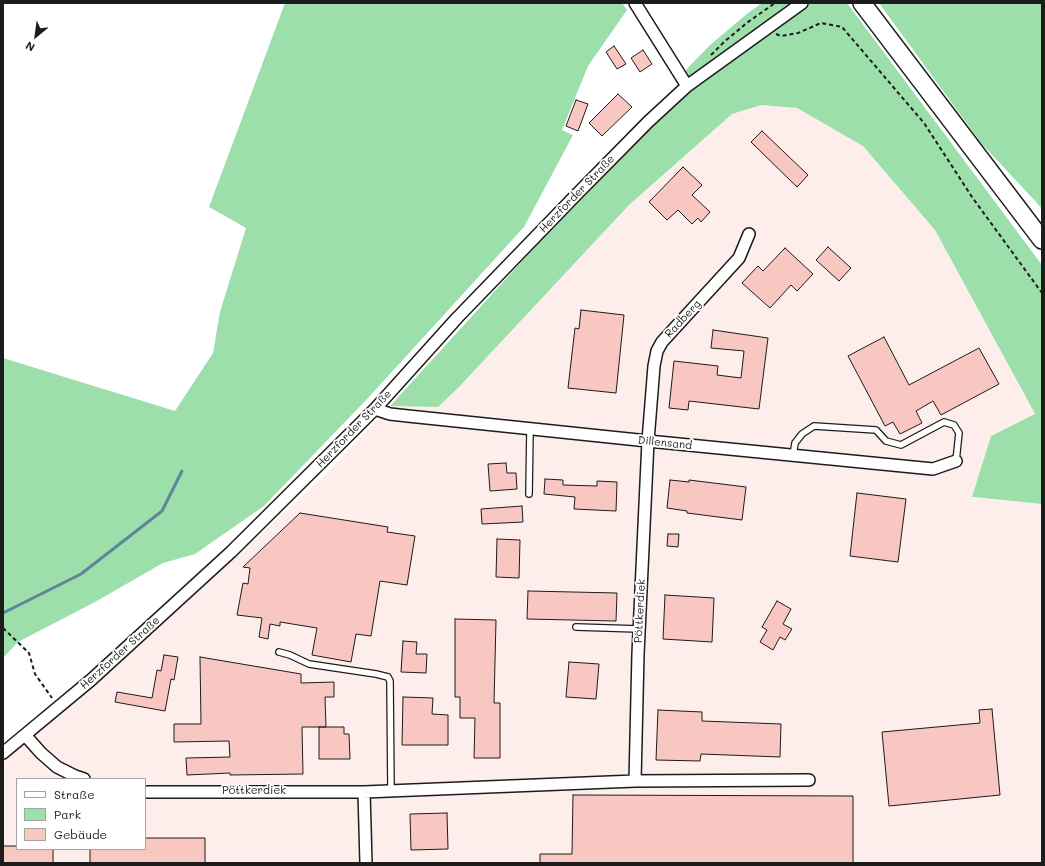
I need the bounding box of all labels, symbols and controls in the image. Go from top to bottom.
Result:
north arrow [16,16,56,56]
text: N [23,38,37,56]
street label: Herzforder Straße [537,153,617,235]
street label: Radberg [662,297,704,341]
street label: Herzforder Straße [314,388,394,470]
street label: Dillensand [637,434,693,452]
street label: Pöttkerdiek [632,579,648,643]
street label: Herzforder Straße [77,614,163,692]
legend [16,778,146,850]
street label: Pöttkerdiek [222,784,286,798]
text: Straße [54,786,95,802]
text: Park [54,806,81,822]
text: Gebäude [54,826,107,842]

